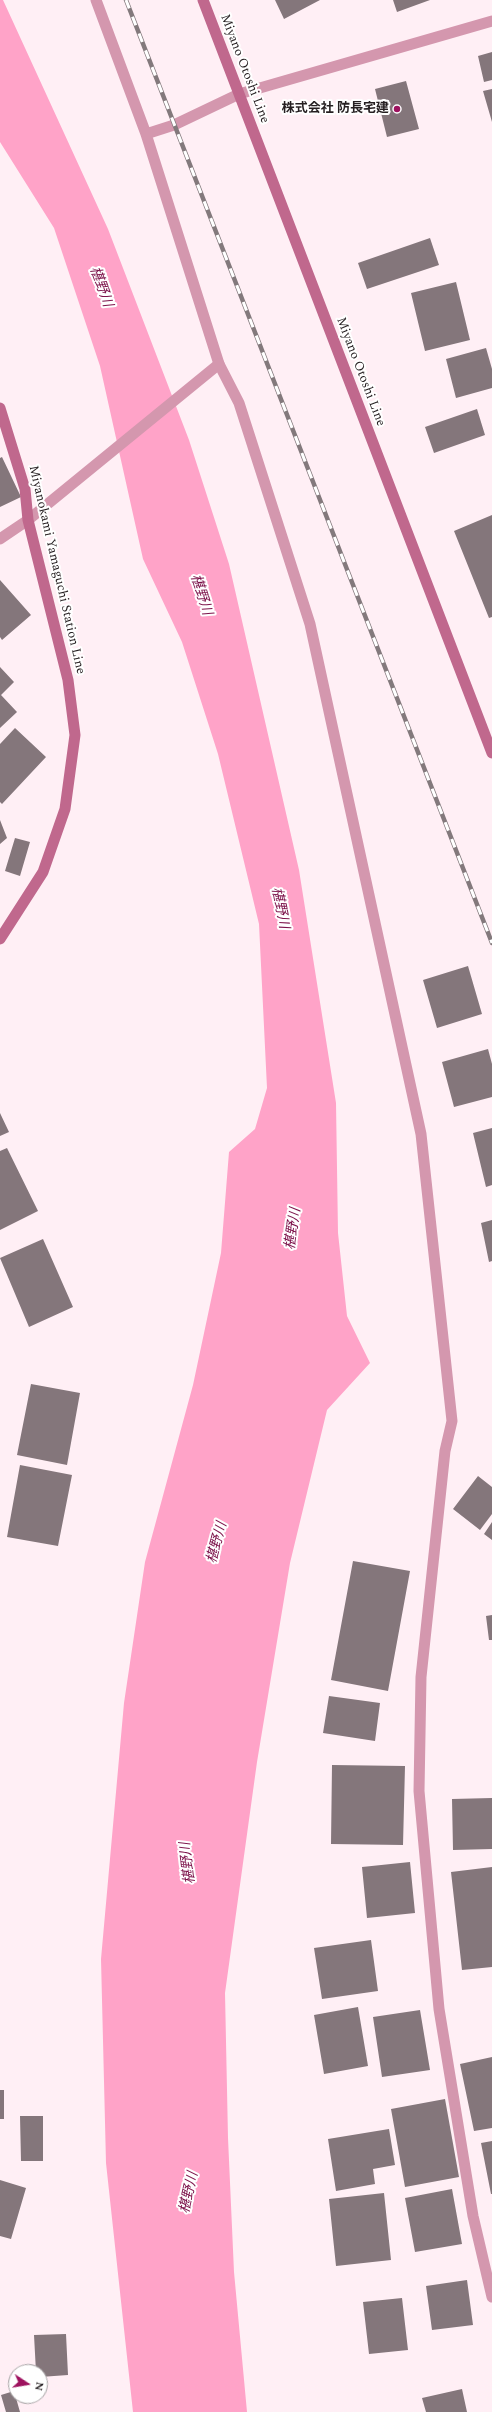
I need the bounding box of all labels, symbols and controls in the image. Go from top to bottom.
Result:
street label: Miyano Otoshi Line [216,12,272,126]
place label: 株式会社 防長宅建 [282,101,389,117]
marker: 株式会社 防長宅建 [392,104,402,114]
water label: 椹野川 [85,264,115,310]
street label: Miyano Otoshi Line [332,315,388,429]
street label: Miyanokami Yamaguchi Station Line [24,464,88,676]
water label: 椹野川 [186,572,214,618]
water label: 椹野川 [267,886,291,930]
water label: 椹野川 [283,1207,305,1251]
water label: 椹野川 [204,1521,232,1565]
water label: 椹野川 [178,1841,200,1885]
water label: 椹野川 [177,2171,203,2215]
north arrow [8,2364,48,2404]
text: N [30,2380,48,2393]

